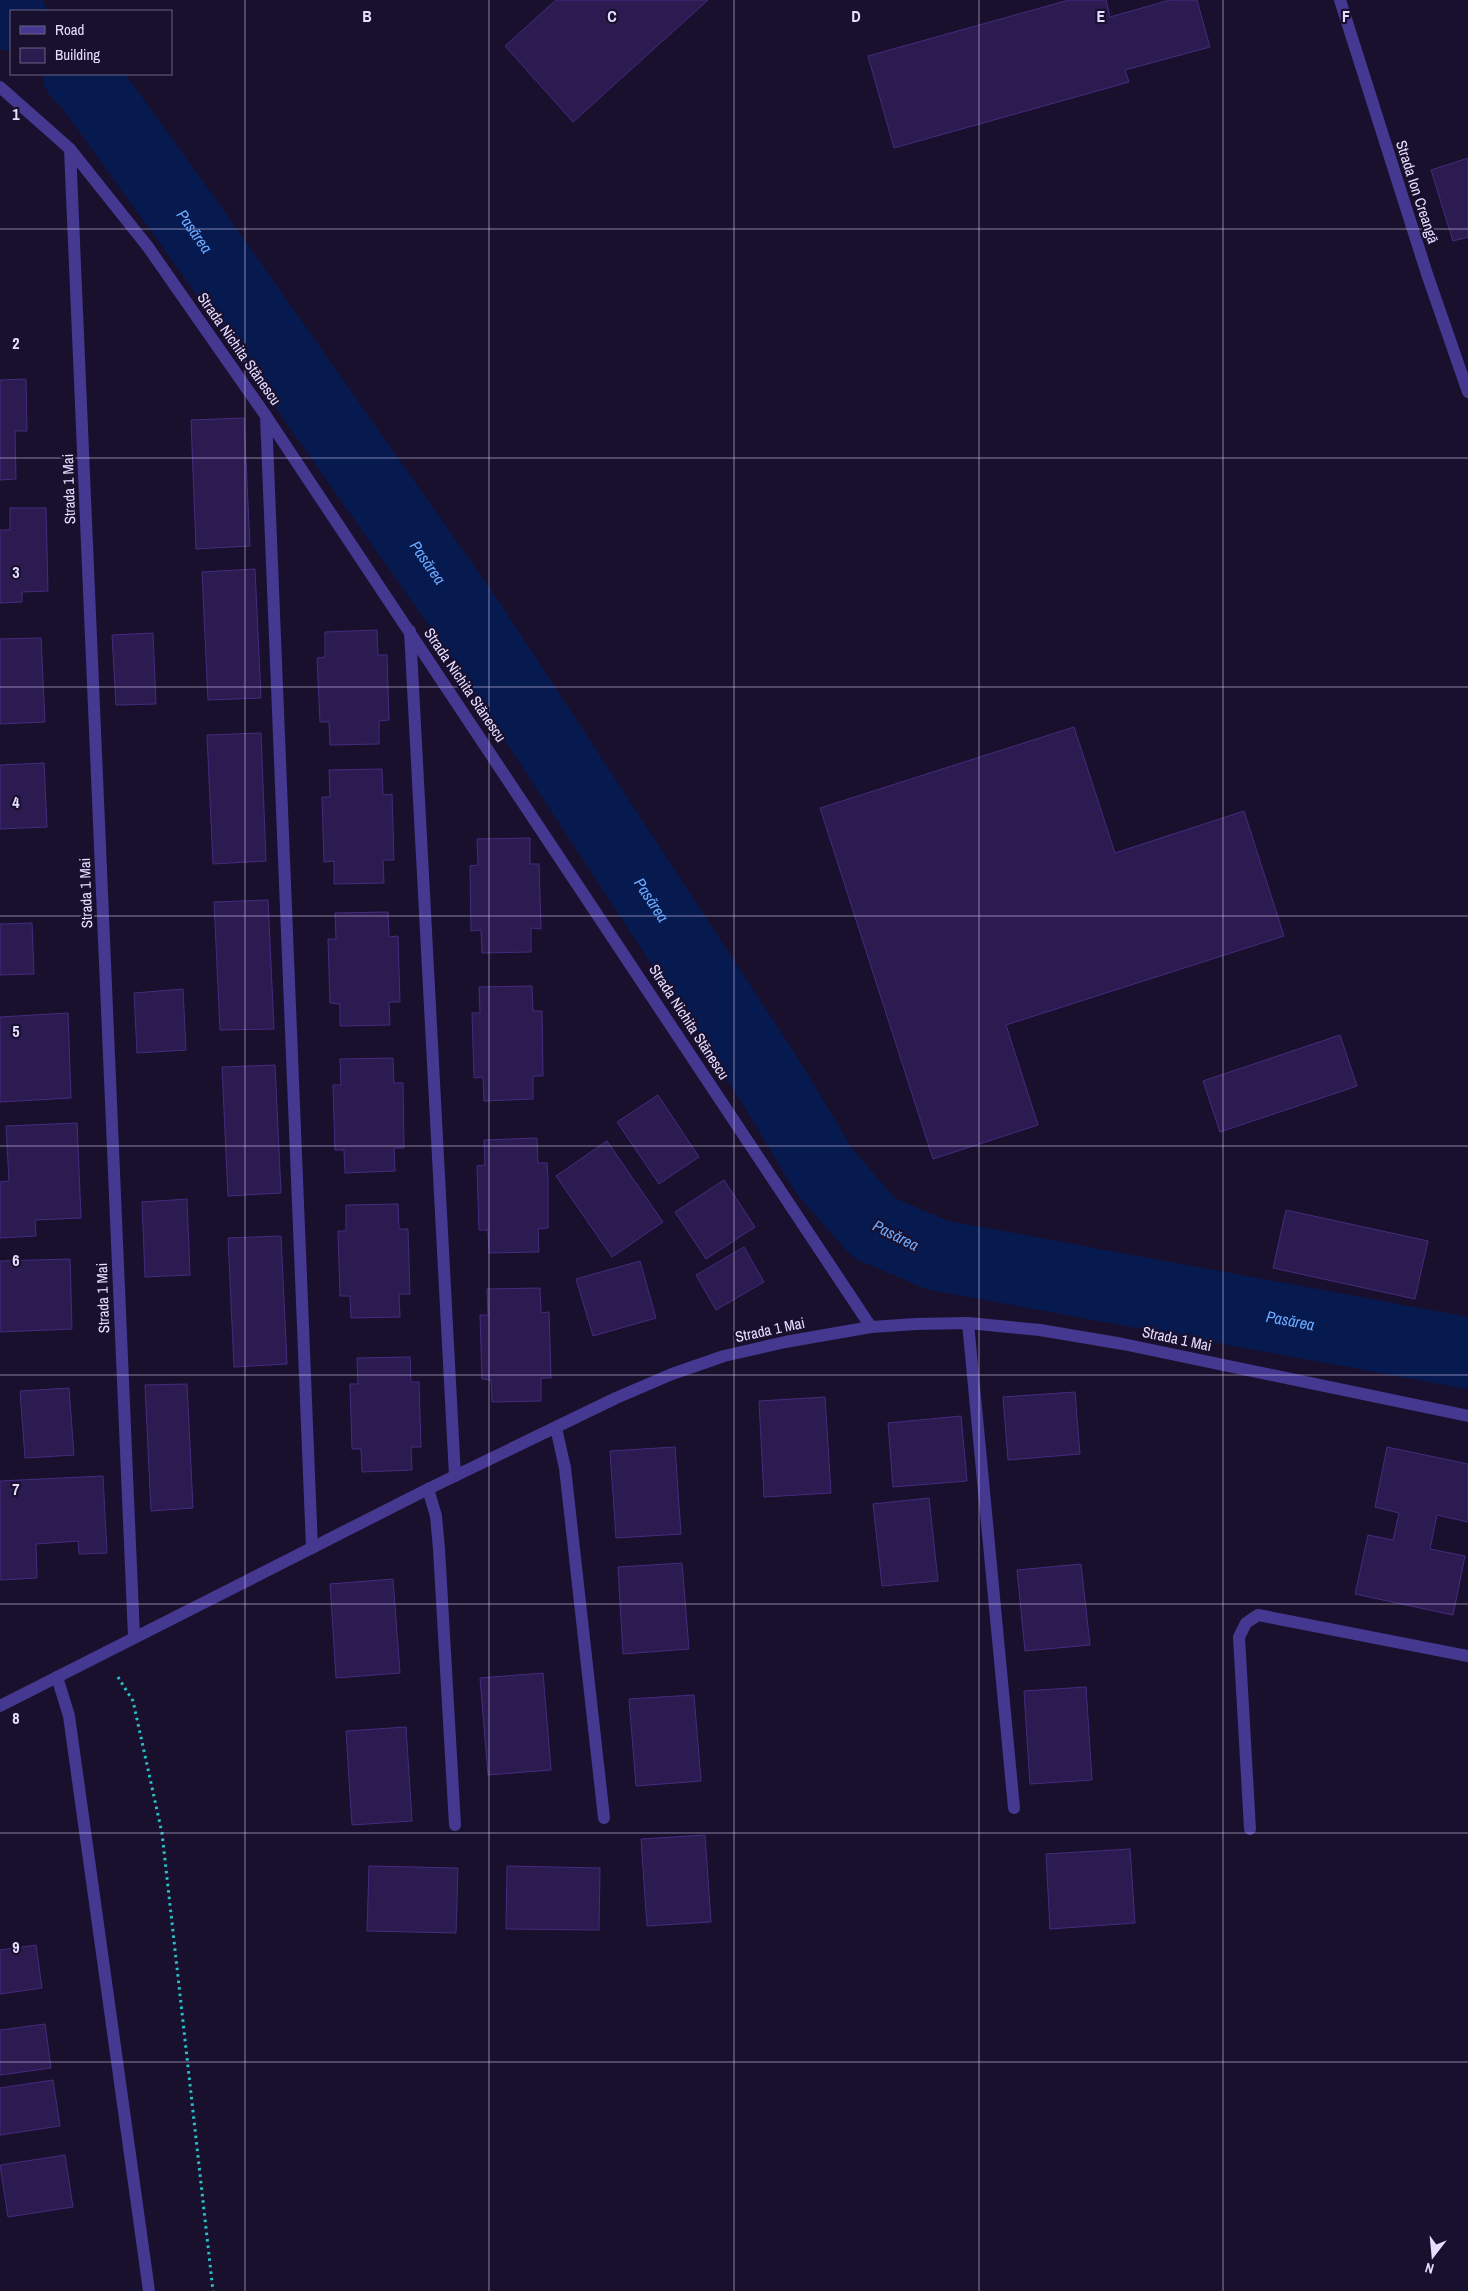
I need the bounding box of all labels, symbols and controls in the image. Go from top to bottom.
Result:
text: B [362,5,372,27]
text: C [607,5,617,27]
text: D [851,5,861,27]
text: E [1097,5,1106,27]
text: F [1342,5,1350,27]
legend [10,10,172,75]
text: Road [55,19,84,40]
text: Building [55,44,100,65]
text: 1 [12,103,20,125]
street label: Strada Ion Creangă [1391,138,1444,246]
water label: Pasărea [172,205,218,257]
street label: Strada Nichita Stănescu [193,288,286,409]
text: 2 [12,332,20,354]
street label: Strada 1 Mai [57,453,80,525]
water label: Pasărea [405,536,451,589]
text: 3 [12,561,20,583]
street label: Strada Nichita Stănescu [419,624,511,746]
text: 4 [12,791,20,813]
street label: Strada 1 Mai [74,857,97,929]
water label: Pasărea [629,873,674,926]
street label: Strada Nichita Stănescu [644,960,735,1083]
text: 5 [12,1020,20,1042]
water label: Pasărea [869,1214,923,1256]
text: 6 [12,1249,20,1271]
street label: Strada 1 Mai [91,1262,114,1334]
water label: Pasărea [1264,1305,1316,1335]
street label: Strada 1 Mai [733,1312,807,1347]
street label: Strada 1 Mai [1140,1321,1214,1356]
text: 7 [12,1478,20,1500]
text: 8 [12,1707,20,1729]
text: 9 [12,1936,20,1958]
north arrow [1408,2231,1458,2281]
text: N [1423,2259,1436,2278]

